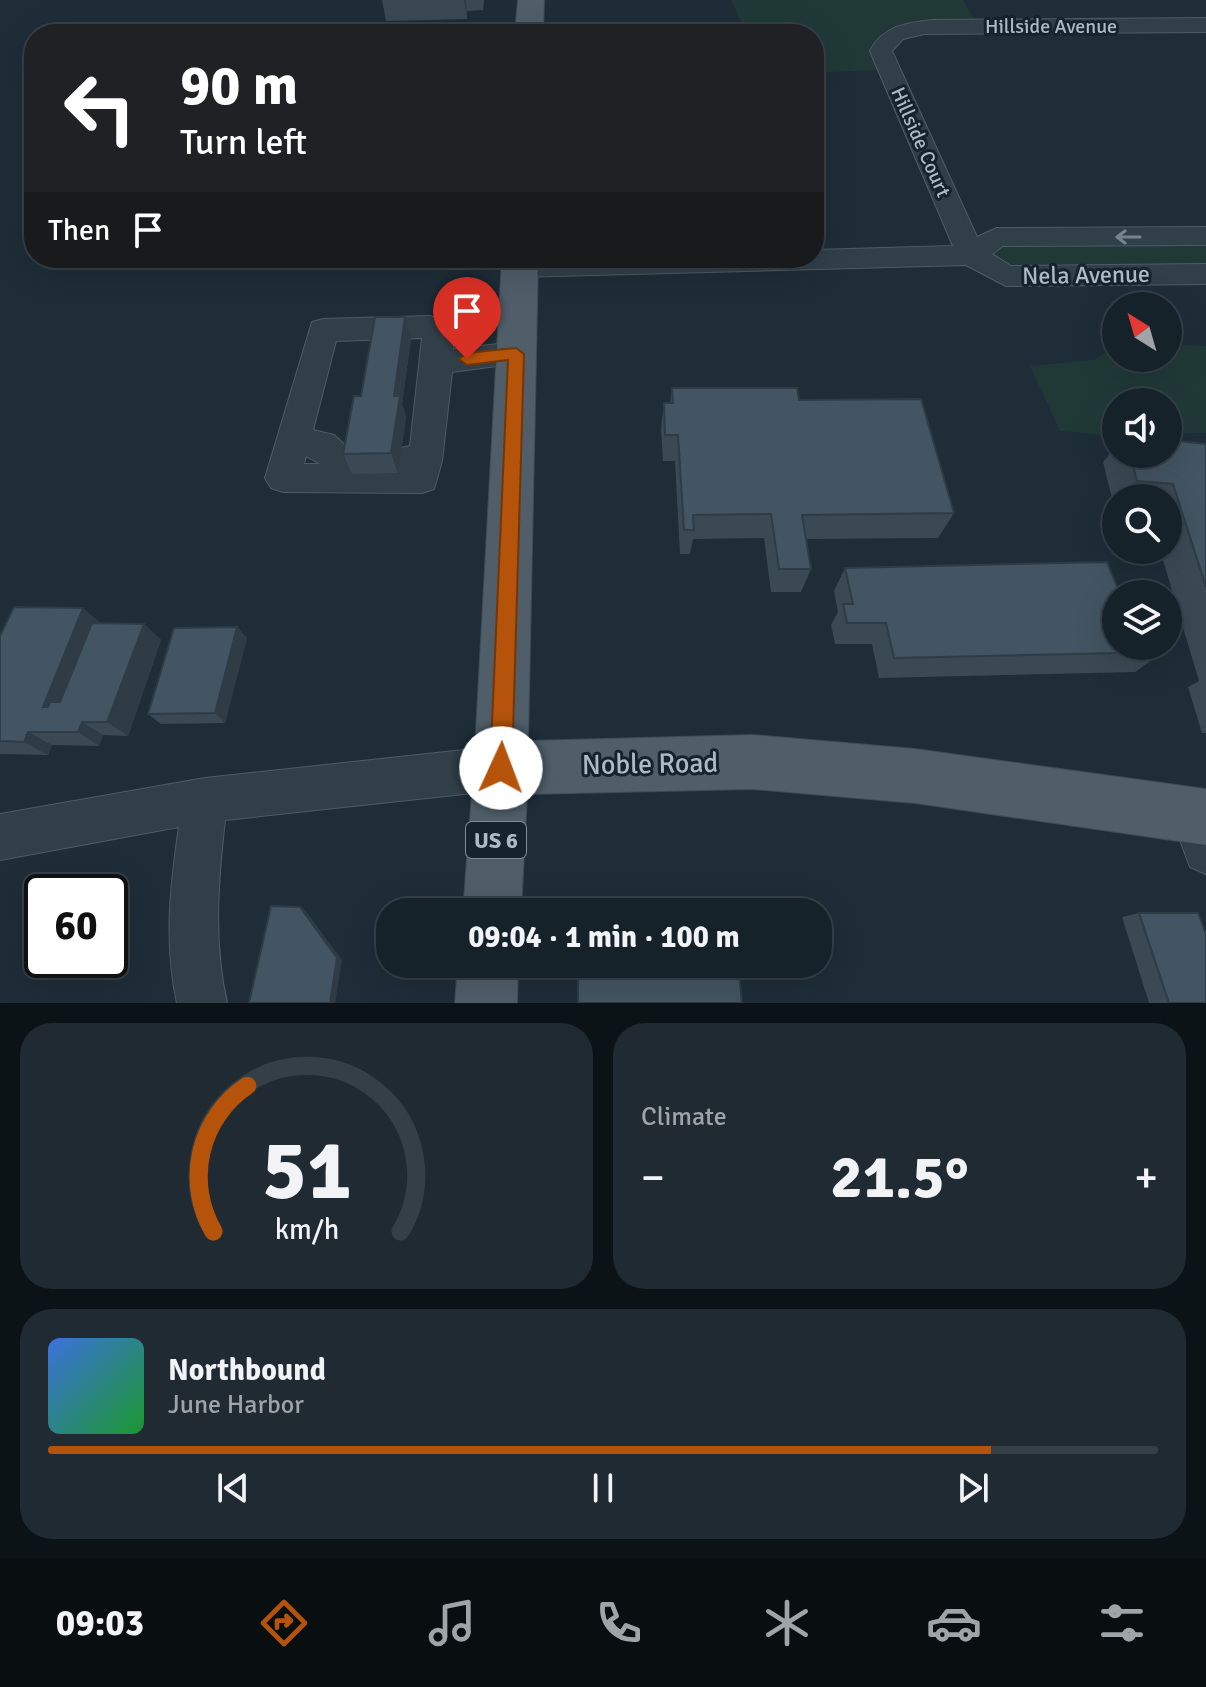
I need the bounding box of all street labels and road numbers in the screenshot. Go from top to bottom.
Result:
street label: Hillside Avenue [985,14,1117,39]
street label: Hillside Court [885,83,956,201]
street label: Nela Avenue [1022,259,1150,291]
street label: Noble Road [582,746,719,782]
road number: US 6 [466,822,526,858]

